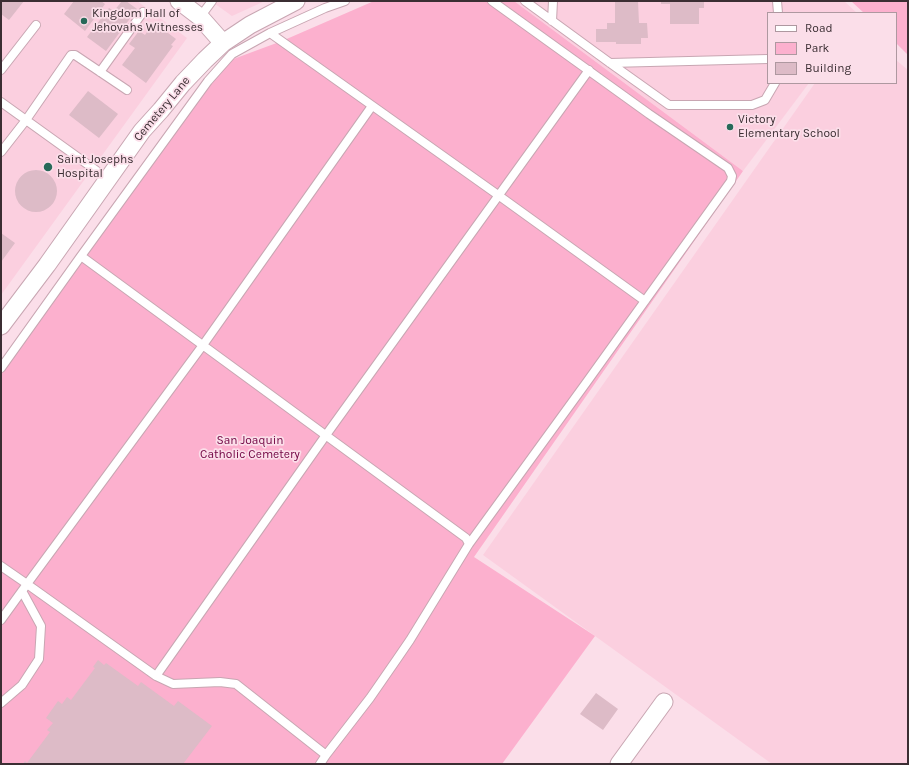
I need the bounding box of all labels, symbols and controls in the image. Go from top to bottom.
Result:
place label: Kingdom Hall of Jehovahs Witnesses [92,7,203,35]
legend [767,12,897,84]
marker: Kingdom Hall of Jehovahs Witnesses [79,16,89,26]
text: Road [805,21,833,35]
text: Park [805,41,829,55]
text: Building [805,61,851,75]
street label: Cemetery Lane [131,74,193,144]
place label: Victory Elementary School [738,113,840,141]
marker: Victory Elementary School [725,122,735,132]
place label: Saint Josephs Hospital [57,153,133,181]
marker: Saint Josephs Hospital [42,161,54,173]
park label: San Joaquin Catholic Cemetery [200,434,300,462]

